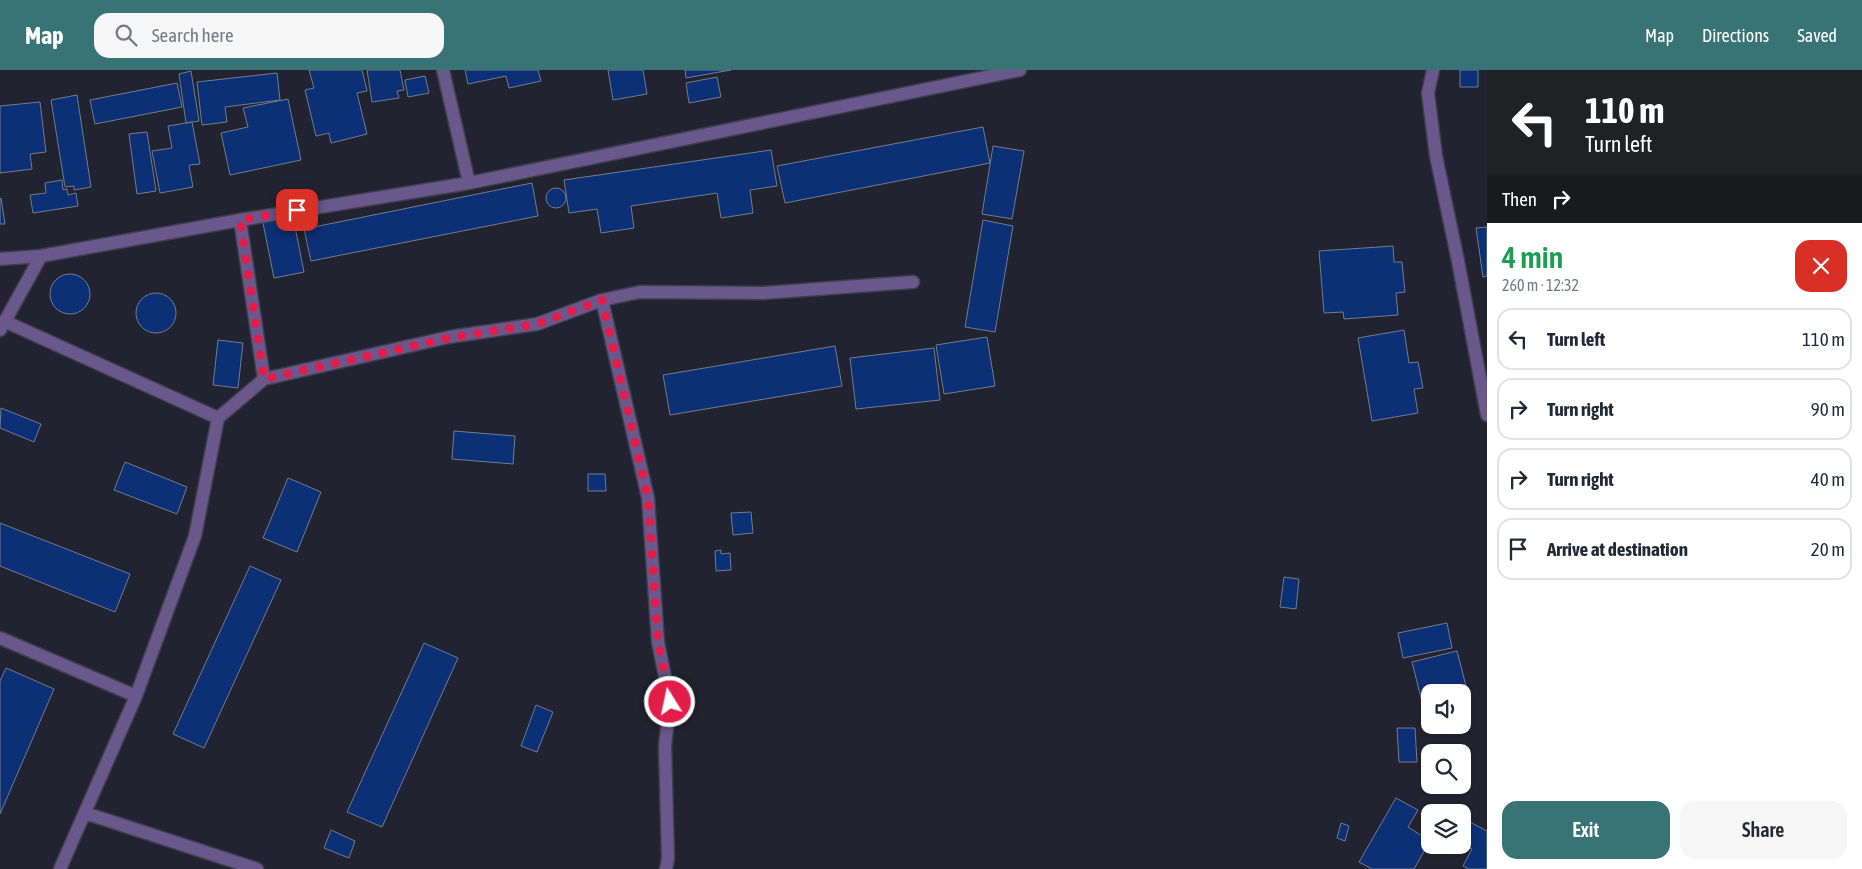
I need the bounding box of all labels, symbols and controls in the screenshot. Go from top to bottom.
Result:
search box [94,13,444,58]
icon: search [112,21,140,49]
text: Map [25,22,64,49]
text: Search here [152,24,234,46]
text: Map [1645,25,1674,46]
text: Directions [1702,25,1769,46]
text: Saved [1797,25,1837,46]
icon: left [1502,90,1567,155]
text: 110 m [1585,90,1664,130]
text: Turn left [1585,131,1652,157]
icon: right [1547,185,1575,213]
text: Then [1502,188,1537,210]
pin [276,189,318,231]
icon: arrive [283,196,311,224]
text: 4 min [1502,240,1563,274]
button: close [1795,240,1847,292]
text: 260 m · 12:32 [1502,276,1579,294]
icon: left [1504,325,1532,353]
text: Turn left [1547,328,1605,350]
text: 110 m [1802,328,1845,350]
icon: right [1504,395,1532,423]
text: Turn right [1547,398,1614,420]
text: 90 m [1811,398,1845,420]
icon: right [1504,465,1532,493]
text: Turn right [1547,468,1614,490]
text: 40 m [1811,468,1845,490]
icon: arrive [1504,535,1532,563]
text: Arrive at destination [1547,538,1688,560]
text: 20 m [1811,538,1845,560]
position arrow [643,675,695,727]
map controls [1421,684,1471,854]
button: sound [1421,684,1471,734]
button: search [1421,744,1471,794]
button: Exit [1502,801,1670,859]
button: Share [1680,801,1847,859]
button: layers [1421,804,1471,854]

